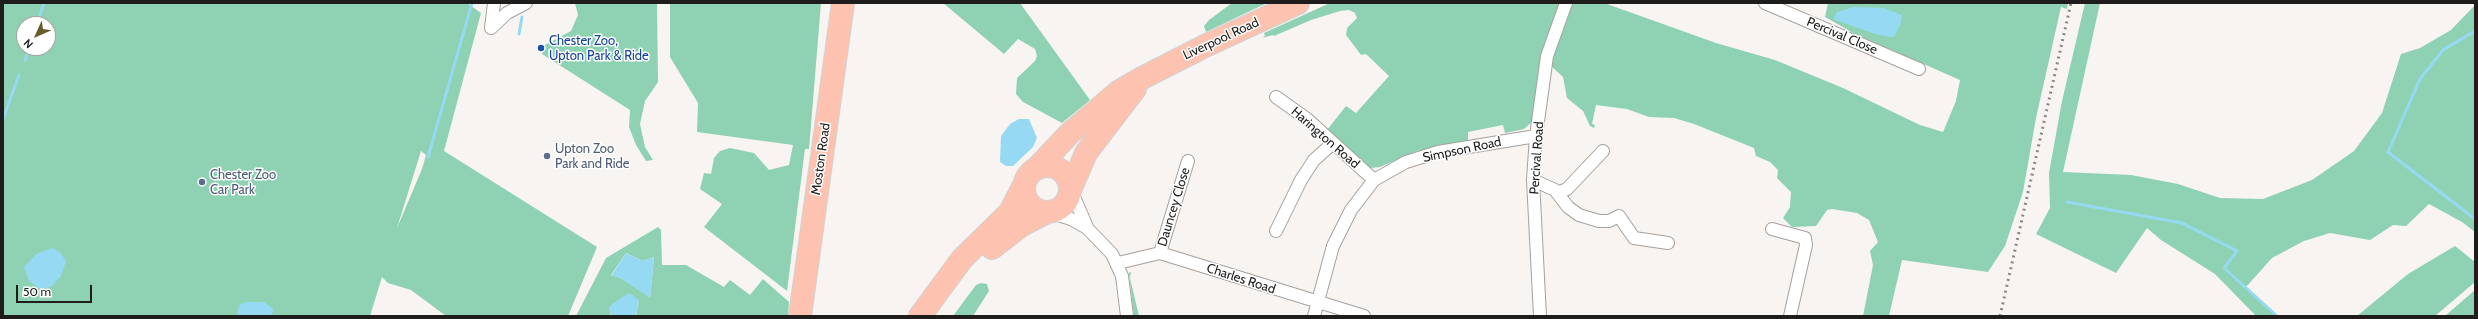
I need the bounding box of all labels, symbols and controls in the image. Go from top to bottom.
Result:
street label: Percival Close [1804,14,1880,58]
street label: Liverpool Road [1181,15,1261,63]
north arrow [16,16,56,56]
place label: Chester Zoo, Upton Park & Ride [549,33,649,64]
text: N [21,36,36,51]
marker: Chester Zoo, Upton Park & Ride [536,43,546,53]
street label: Harington Road [1288,104,1362,172]
street label: Percival Road [1527,121,1547,195]
street label: Moston Road [808,122,834,196]
street label: Simpson Road [1421,134,1503,166]
place label: Upton Zoo Park and Ride [555,141,629,172]
marker: Upton Zoo Park and Ride [542,151,552,161]
street label: Dauncey Close [1155,166,1193,248]
place label: Chester Zoo Car Park [210,167,276,198]
marker: Chester Zoo Car Park [197,177,207,187]
street label: Charles Road [1205,261,1277,297]
scale bar [18,277,94,303]
text: 50 m [23,284,51,299]

